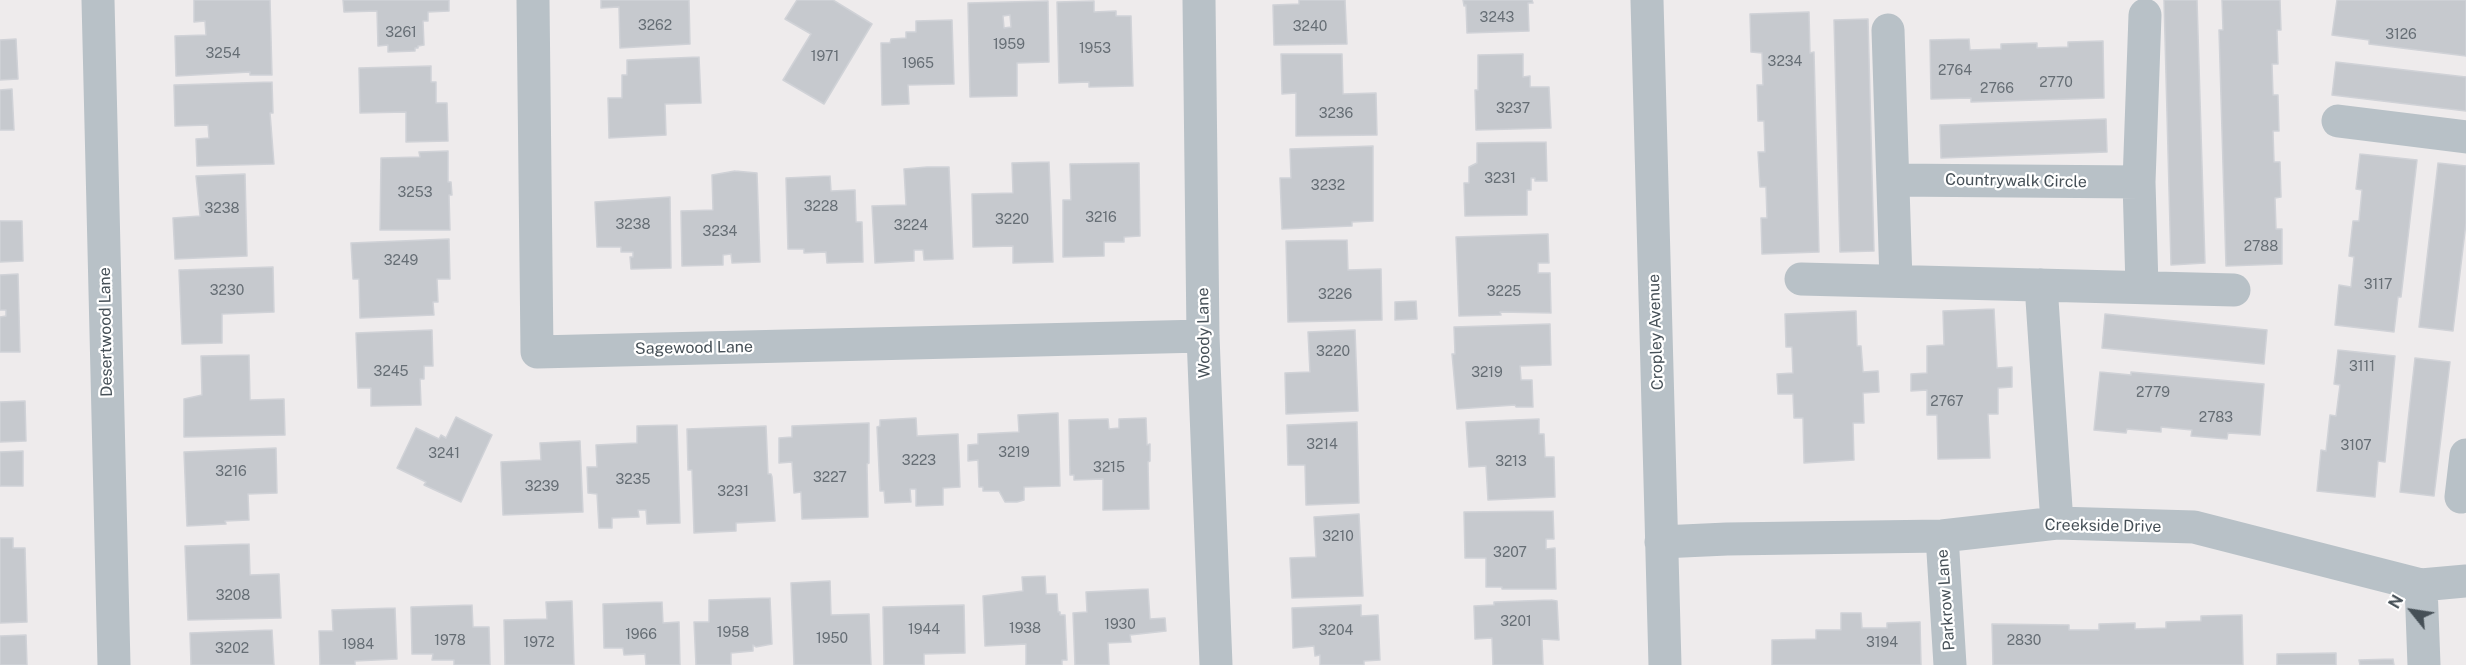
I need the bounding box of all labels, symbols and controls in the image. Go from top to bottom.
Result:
house number: 3243 [1480,10,1514,26]
house number: 3262 [638,18,672,34]
house number: 3240 [1293,19,1327,35]
house number: 3261 [385,25,417,41]
house number: 3126 [2385,27,2417,43]
house number: 1959 [993,37,1025,53]
house number: 1953 [1079,41,1111,57]
house number: 3254 [206,46,240,62]
house number: 1971 [811,49,839,65]
house number: 3234 [1768,54,1802,70]
house number: 1965 [902,56,934,72]
house number: 2764 [1938,63,1972,79]
house number: 2770 [2039,75,2073,91]
house number: 2766 [1980,81,2014,97]
house number: 3237 [1496,101,1530,117]
house number: 3236 [1319,106,1353,122]
street label: Countrywalk Circle [1945,170,2087,192]
house number: 3231 [1484,171,1516,187]
house number: 3232 [1311,178,1345,194]
house number: 3253 [398,185,432,201]
house number: 3228 [804,199,838,215]
house number: 3238 [205,201,239,217]
house number: 3216 [1085,210,1117,226]
house number: 3220 [995,212,1029,228]
house number: 3238 [616,217,650,233]
house number: 3224 [894,218,928,234]
house number: 3234 [703,224,737,240]
house number: 2788 [2244,239,2278,255]
house number: 3249 [384,253,418,269]
street label: Desertwood Lane [95,267,117,397]
street label: Cropley Avenue [1644,273,1668,391]
house number: 3117 [2364,277,2392,293]
house number: 3230 [210,283,244,299]
house number: 3225 [1487,284,1521,300]
street label: Woody Lane [1194,287,1214,379]
house number: 3226 [1318,287,1352,303]
street label: Sagewood Lane [635,337,753,359]
house number: 3220 [1316,344,1350,360]
house number: 3111 [2349,359,2375,375]
house number: 3245 [374,364,408,380]
house number: 3219 [1471,365,1503,381]
house number: 2779 [2136,385,2170,401]
house number: 2767 [1930,394,1964,410]
house number: 2783 [2199,410,2233,426]
house number: 3214 [1306,437,1338,453]
house number: 3107 [2340,438,2372,454]
house number: 3219 [998,445,1030,461]
house number: 3241 [428,446,460,462]
house number: 3223 [902,453,936,469]
house number: 3213 [1495,454,1527,470]
house number: 3215 [1093,460,1125,476]
house number: 3216 [215,464,247,480]
house number: 3227 [813,470,847,486]
house number: 3235 [616,472,650,488]
house number: 3239 [525,479,559,495]
house number: 3231 [717,484,749,500]
street label: Creekside Drive [2044,515,2162,537]
house number: 3210 [1322,529,1354,545]
house number: 3207 [1493,545,1527,561]
street label: Parkrow Lane [1933,549,1959,651]
north arrow [2382,581,2442,641]
house number: 3208 [216,588,250,604]
text: N [2385,592,2407,612]
house number: 3201 [1500,614,1532,630]
house number: 1930 [1104,617,1136,633]
house number: 1938 [1009,621,1041,637]
house number: 1944 [908,622,940,638]
house number: 3204 [1319,623,1353,639]
house number: 1958 [717,625,749,641]
house number: 1966 [625,627,657,643]
house number: 1950 [816,631,848,647]
house number: 1978 [434,633,466,649]
house number: 2830 [2007,633,2041,649]
house number: 1972 [523,635,555,651]
house number: 3194 [1866,635,1898,651]
house number: 1984 [342,637,374,653]
house number: 3202 [215,641,249,657]

